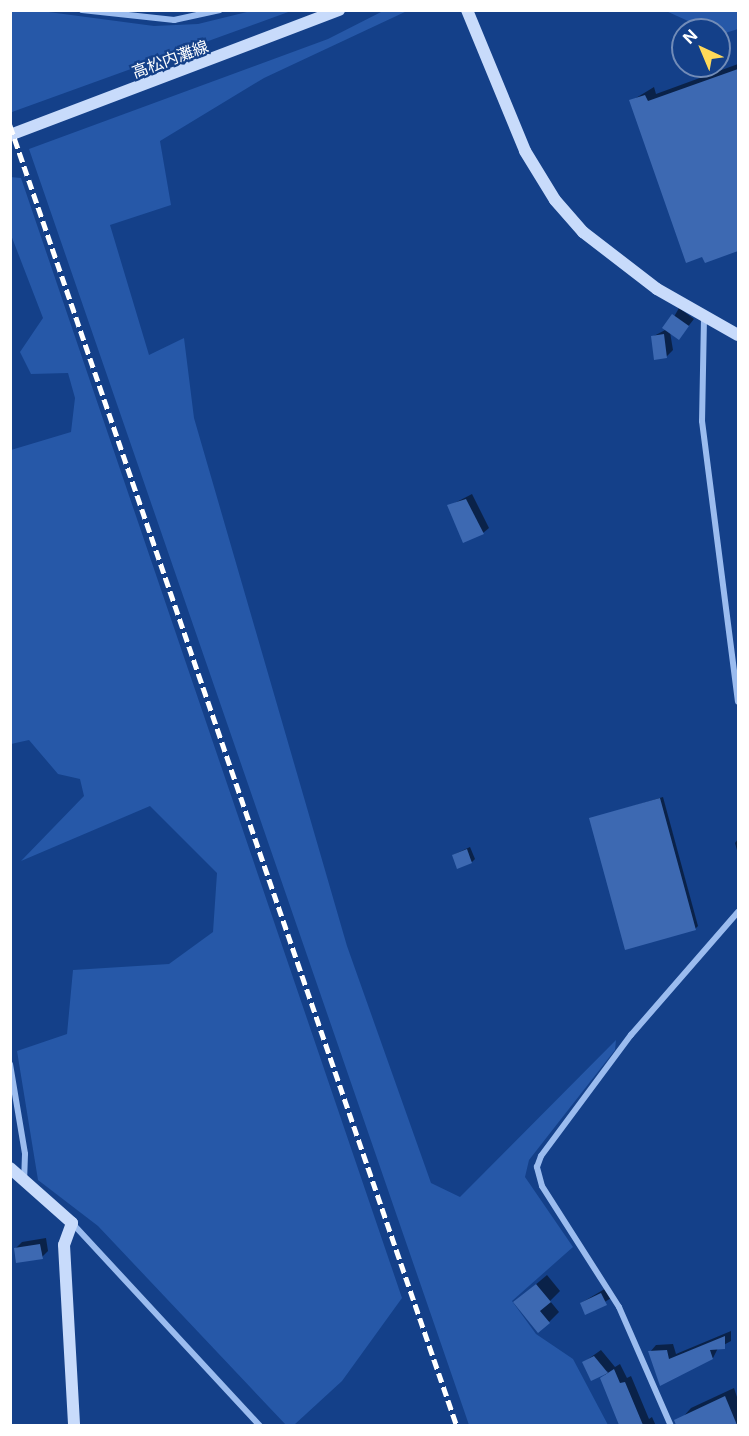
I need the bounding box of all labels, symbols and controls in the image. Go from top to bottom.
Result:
north arrow [671,18,731,78]
text: N [679,25,701,48]
street label: 高松内灘線 [129,36,211,82]

